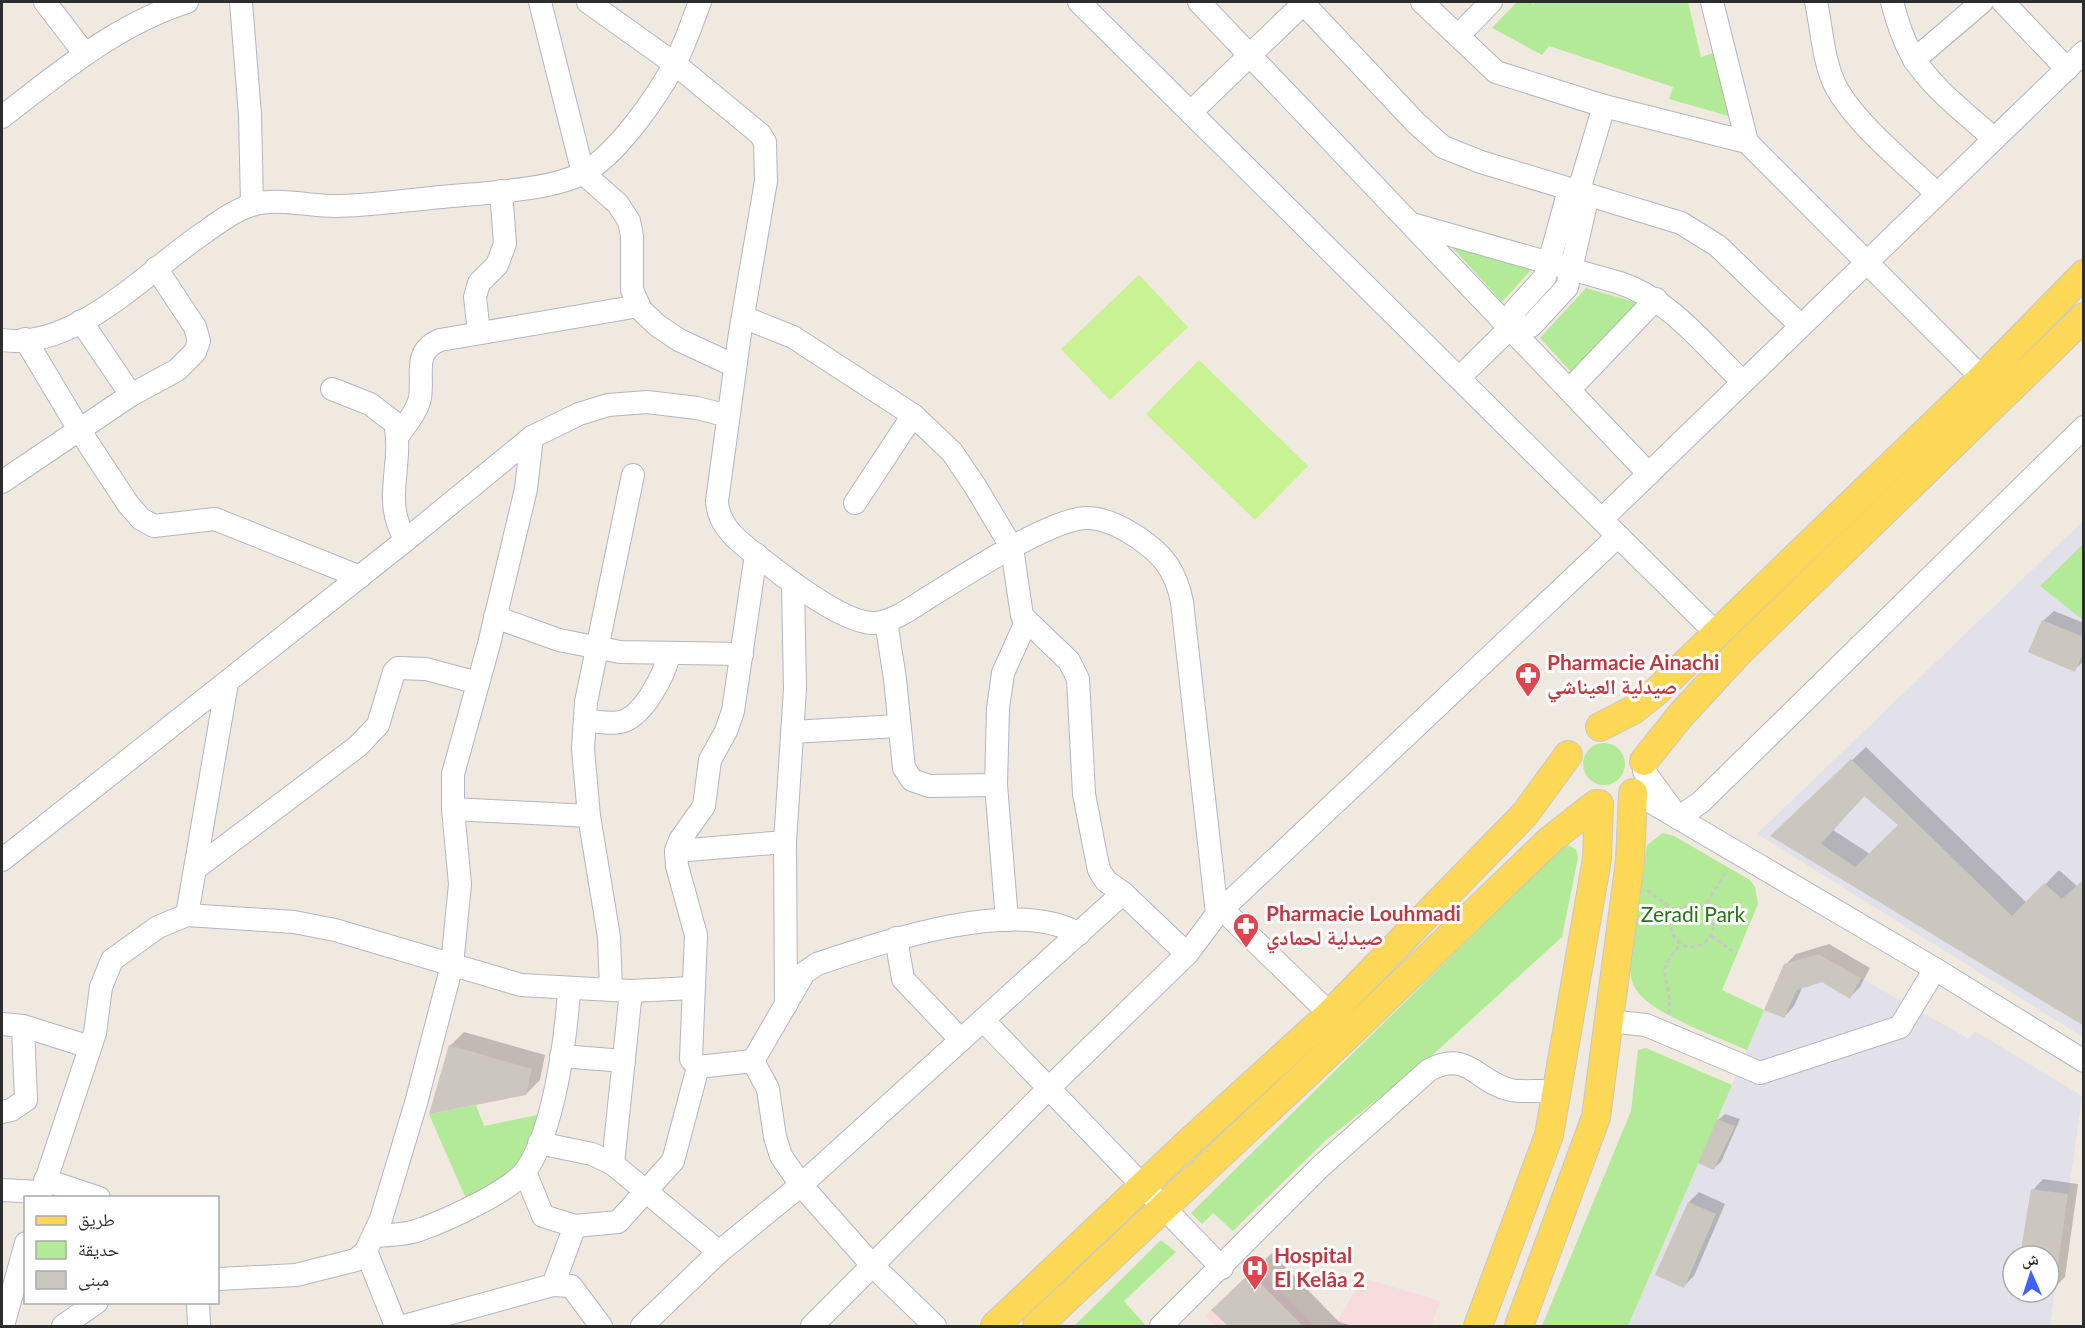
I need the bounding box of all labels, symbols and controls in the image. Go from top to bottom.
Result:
place label: Pharmacie Ainachi صيدلية العيناشي [1547,649,1719,703]
pharmacy icon: Pharmacie Ainachi صيدلية العيناشي [1513,660,1543,698]
place label: Pharmacie Louhmadi صيدلية لحمادي [1266,900,1461,954]
park label: Zeradi Park [1641,901,1745,926]
pharmacy icon: Pharmacie Louhmadi صيدلية لحمادي [1231,911,1261,949]
legend [24,1196,219,1304]
text: طريق [78,1208,115,1231]
text: حديقة [78,1238,119,1260]
place label: Hospital El Kelâa 2 [1274,1242,1365,1291]
north arrow [2001,1244,2061,1304]
text: ش [2021,1249,2039,1269]
hospital icon: Hospital El Kelâa 2 [1240,1253,1270,1291]
text: مبنى [78,1268,109,1291]

